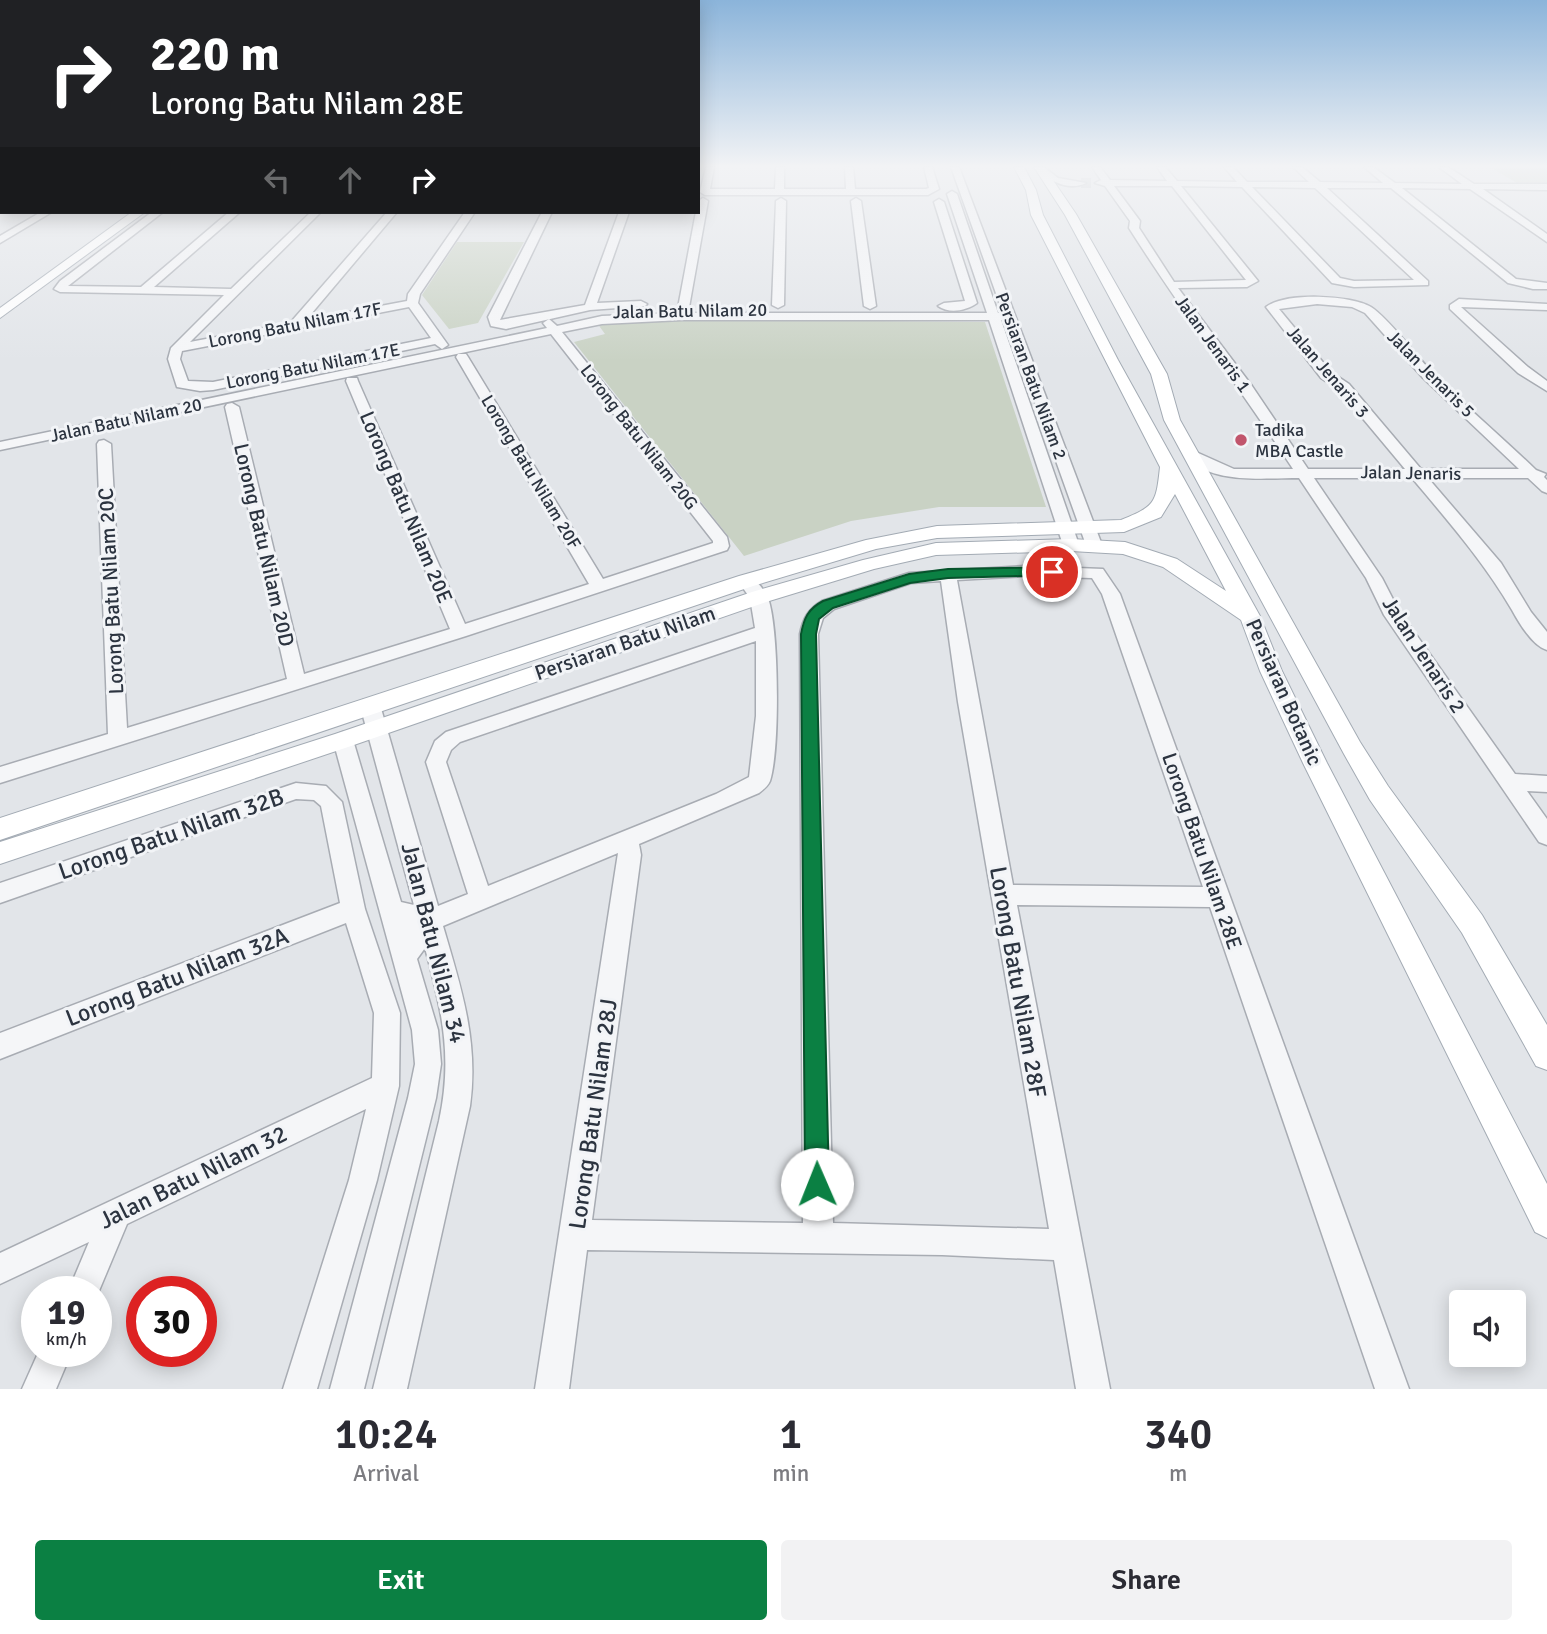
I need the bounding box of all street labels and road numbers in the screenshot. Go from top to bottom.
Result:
street label: Persiaran Batu Nilam 2 [991,289,1071,463]
street label: Jalan Jenaris 1 [1170,291,1256,397]
street label: Lorong Batu Nilam 17F [207,297,383,353]
street label: Jalan Batu Nilam 20 [613,299,767,323]
street label: Jalan Jenaris 3 [1282,322,1374,422]
street label: Jalan Jenaris 5 [1383,326,1479,422]
street label: Lorong Batu Nilam 17E [224,338,402,394]
street label: Lorong Batu Nilam 20G [576,360,702,514]
street label: Lorong Batu Nilam 20F [476,391,586,553]
street label: Jalan Batu Nilam 20 [48,393,204,447]
street label: Lorong Batu Nilam 20E [354,407,458,607]
street label: Lorong Batu Nilam 20D [228,441,300,649]
street label: Jalan Jenaris [1360,461,1462,485]
street label: Lorong Batu Nilam 20C [93,487,129,695]
street label: Jalan Jenaris 2 [1377,592,1471,718]
street label: Persiaran Batu Nilam [531,600,719,686]
street label: Persiaran Botanic [1240,615,1328,770]
street label: Lorong Batu Nilam 28E [1156,749,1248,953]
street label: Lorong Batu Nilam 32B [54,781,288,887]
street label: Jalan Batu Nilam 34 [395,840,473,1046]
street label: Lorong Batu Nilam 28F [983,864,1053,1100]
street label: Lorong Batu Nilam 32A [61,920,293,1033]
street label: Lorong Batu Nilam 28J [562,997,624,1231]
street label: Jalan Batu Nilam 32 [94,1118,292,1236]

